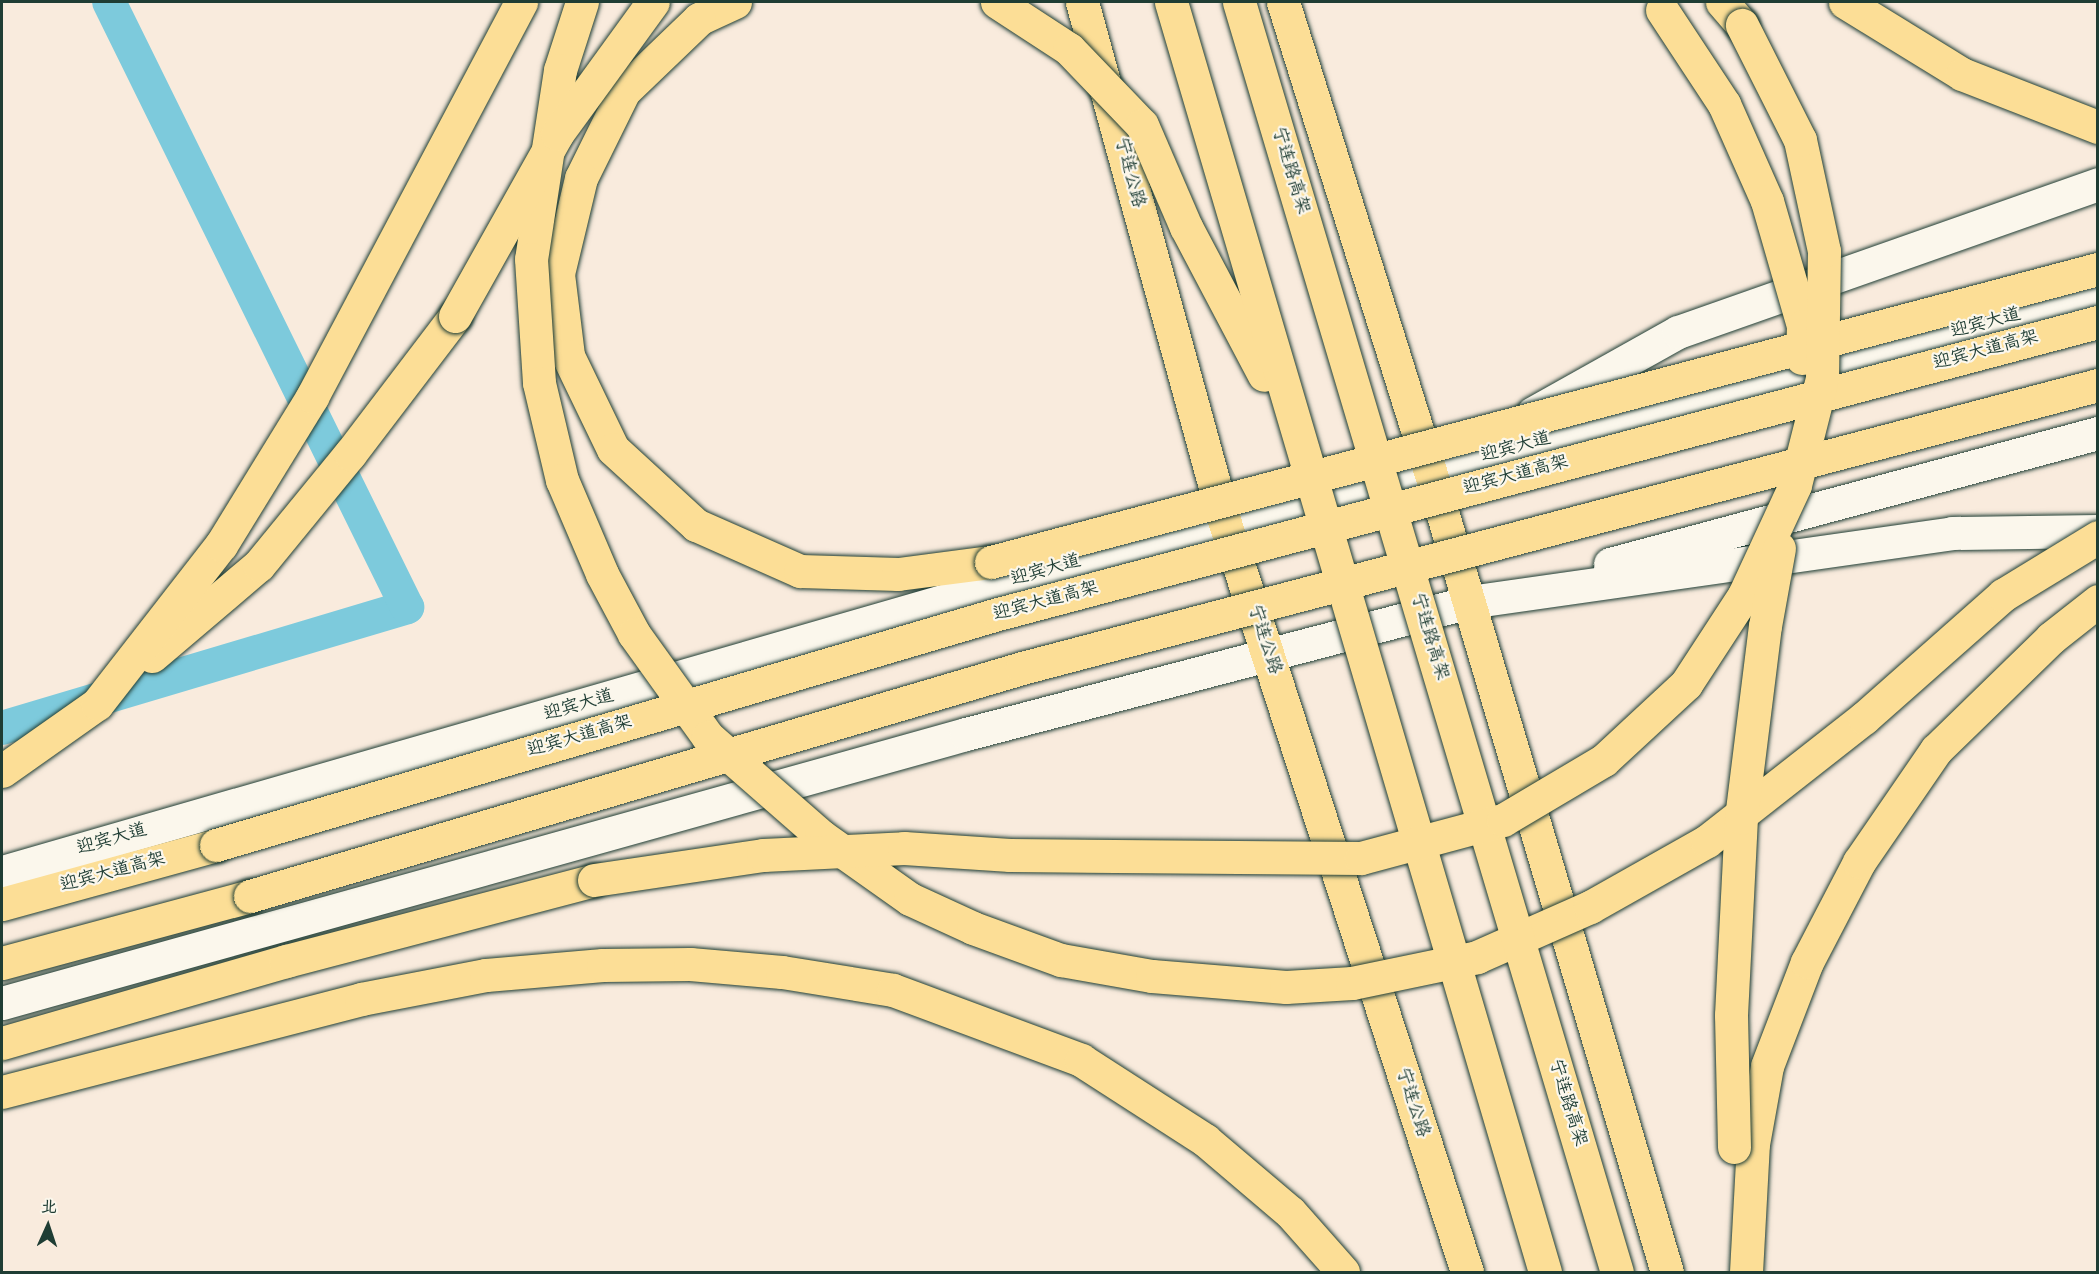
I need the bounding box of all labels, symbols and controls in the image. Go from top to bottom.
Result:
street label: 宁连路高架 [1267,125,1313,217]
street label: 宁连公路 [1109,135,1149,211]
street label: 迎宾大道 [1948,304,2024,344]
street label: 迎宾大道高架 [1931,327,2041,375]
street label: 迎宾大道 [1478,428,1554,468]
street label: 迎宾大道高架 [1461,452,1571,500]
street label: 迎宾大道 [1008,551,1084,591]
street label: 迎宾大道高架 [991,578,1101,626]
street label: 宁连路高架 [1406,591,1452,683]
street label: 宁连公路 [1243,602,1285,678]
street label: 迎宾大道 [541,686,617,726]
street label: 迎宾大道高架 [525,712,635,762]
street label: 迎宾大道 [74,820,150,860]
street label: 迎宾大道高架 [58,849,168,897]
street label: 宁连路高架 [1544,1057,1590,1149]
street label: 宁连公路 [1391,1065,1433,1141]
text: 北 [40,1195,58,1220]
north arrow [18,1196,78,1256]

